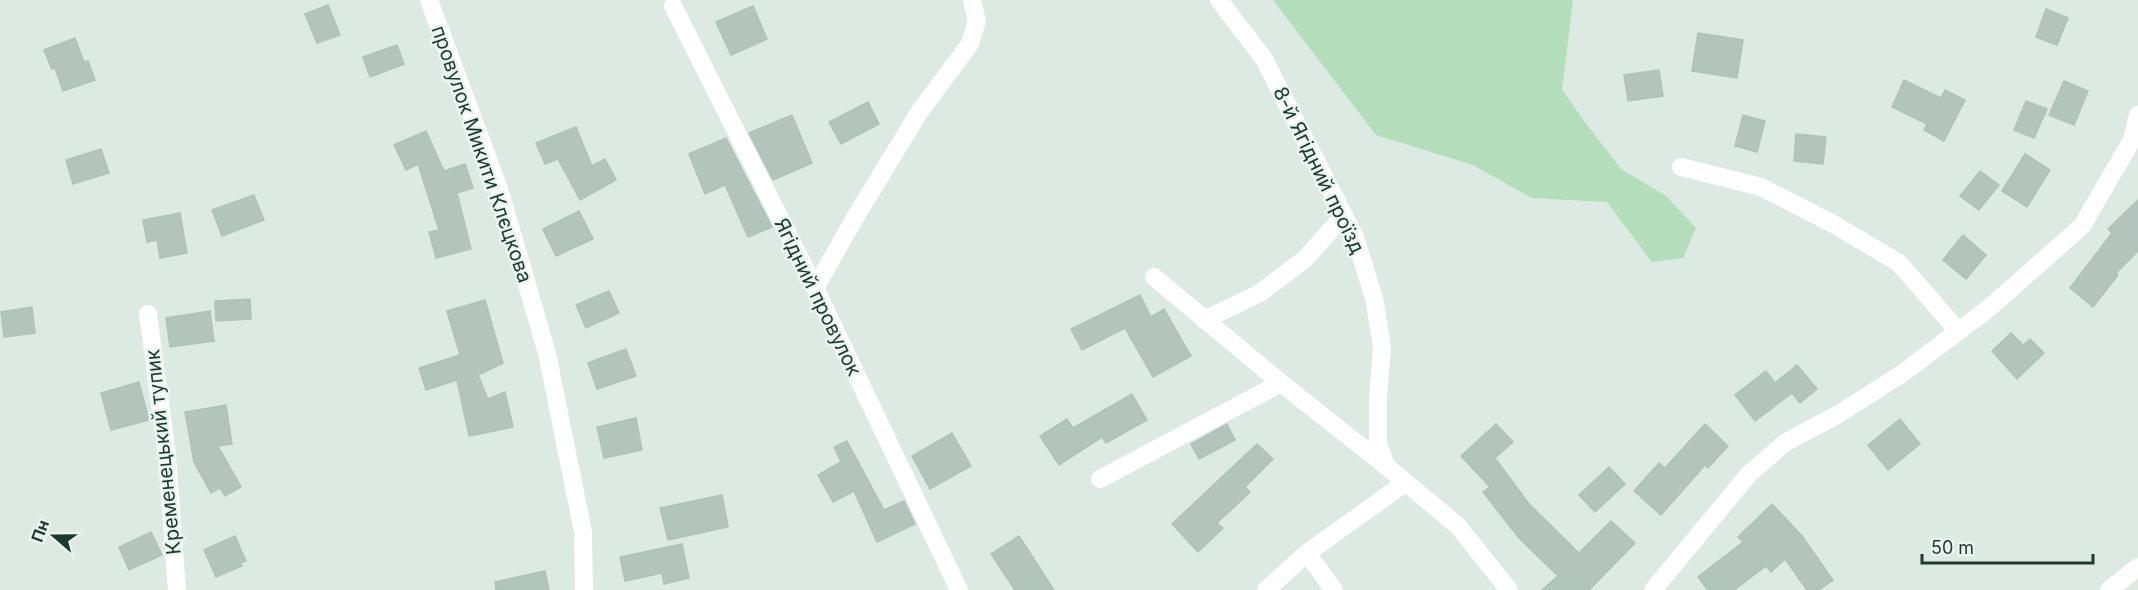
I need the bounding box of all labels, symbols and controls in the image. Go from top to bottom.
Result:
street label: провулок Микити Клєцкова [427,22,537,286]
street label: 8-й Ягідний проїзд [1268,83,1370,257]
street label: Ягідний провулок [769,214,867,380]
street label: Кременецький тупик [140,348,186,556]
north arrow [24,506,84,566]
text: Пн [27,517,53,545]
scale bar [1922,527,2093,565]
text: 50 m [1931,537,1974,558]

